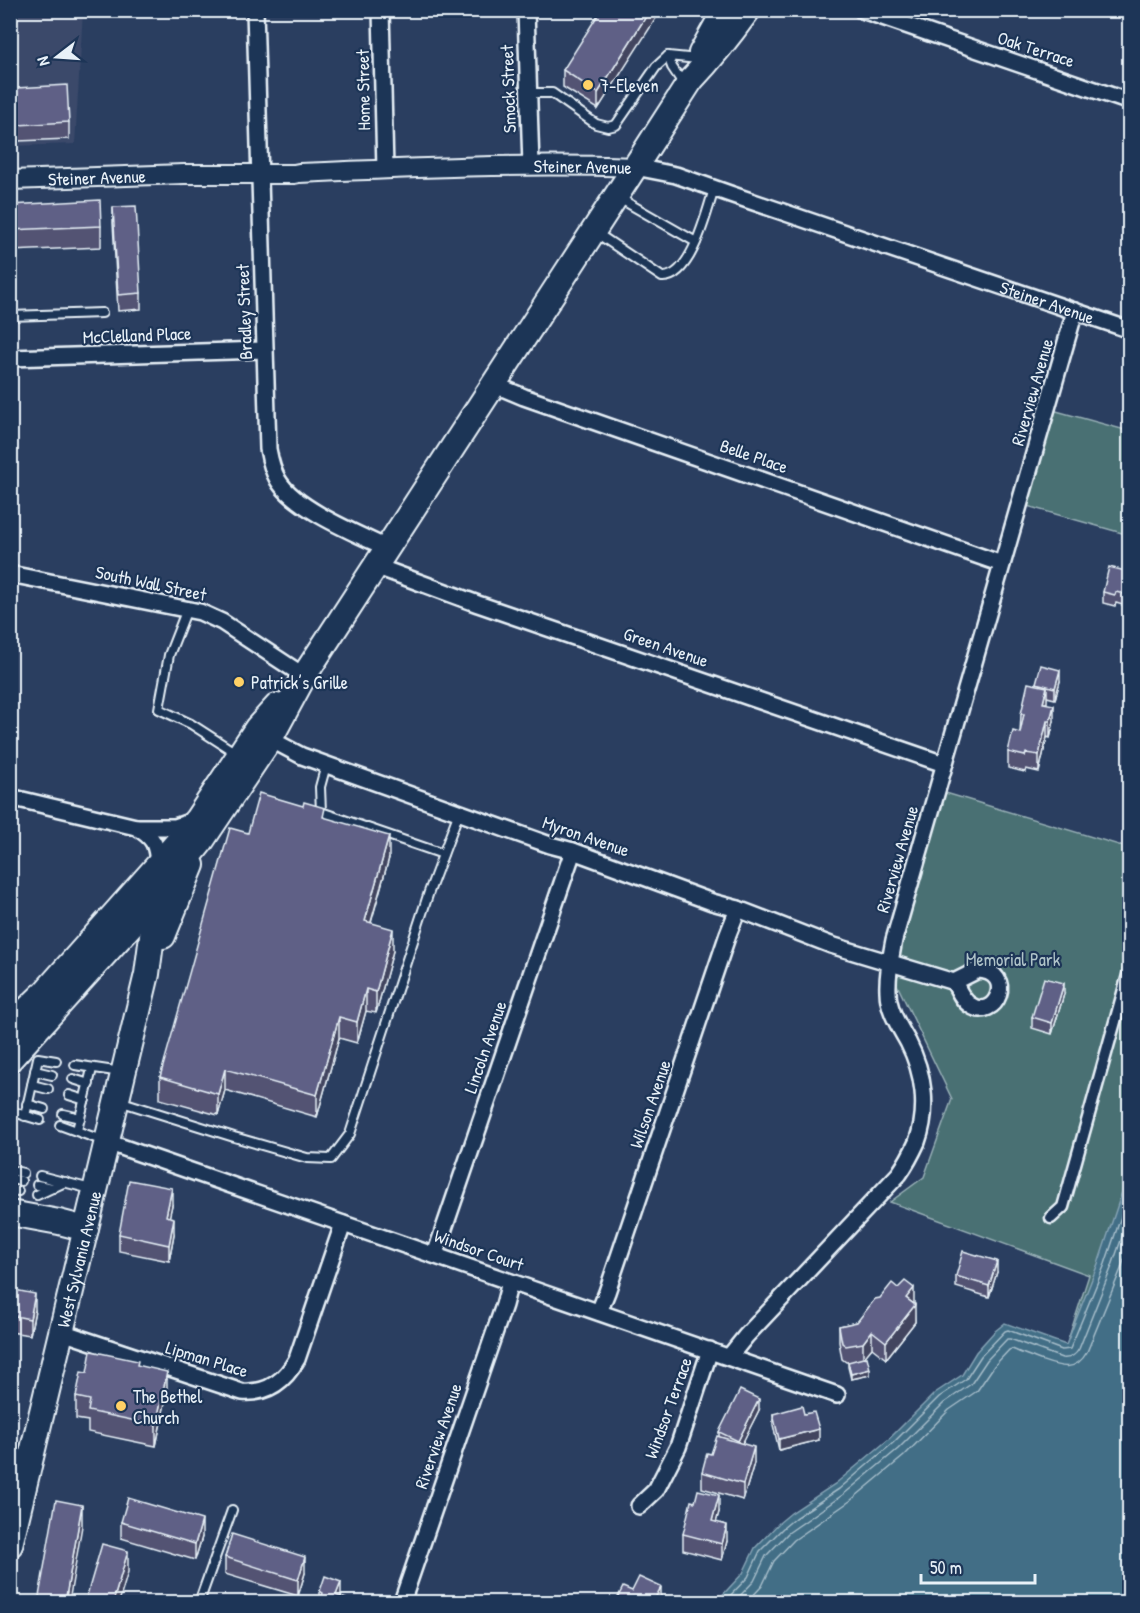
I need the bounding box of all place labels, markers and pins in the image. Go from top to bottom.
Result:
place label: 7-Eleven [600,73,659,98]
marker: 7-Eleven [581,78,595,92]
place label: Patrick’s Grille [251,670,348,695]
marker: Patrick’s Grille [232,675,246,689]
place label: The Bethel Church [133,1384,202,1430]
marker: The Bethel Church [114,1399,128,1413]

